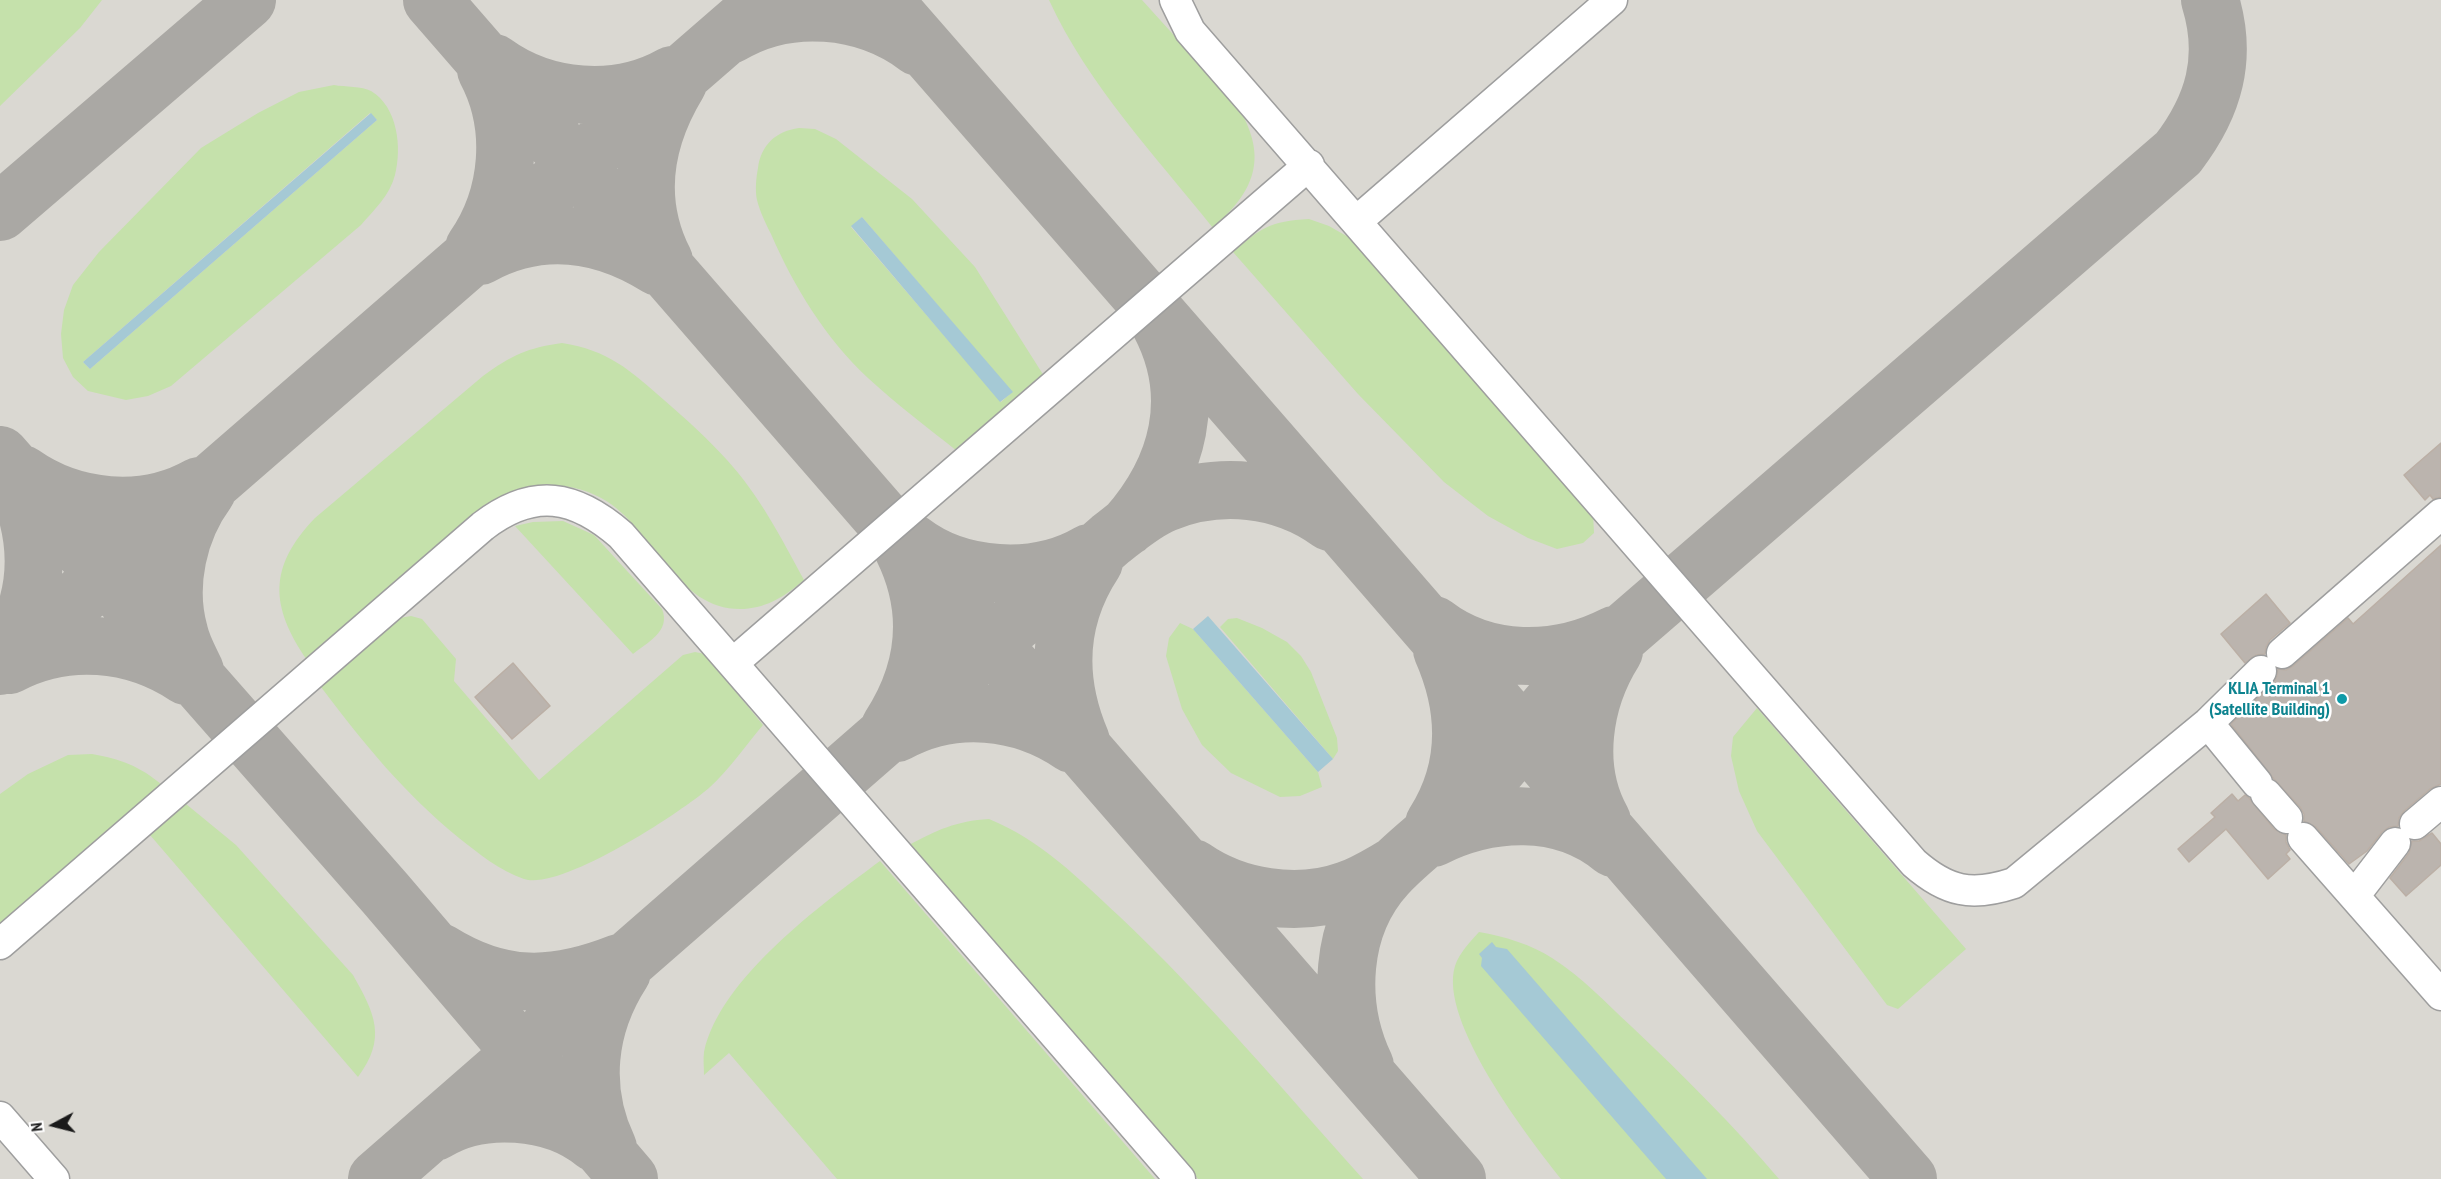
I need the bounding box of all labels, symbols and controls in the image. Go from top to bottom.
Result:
place label: KLIA Terminal 1 (Satellite Building) [2209,678,2330,720]
marker: KLIA Terminal 1 (Satellite Building) [2335,692,2349,706]
north arrow [24,1095,84,1155]
text: N [26,1122,47,1133]

